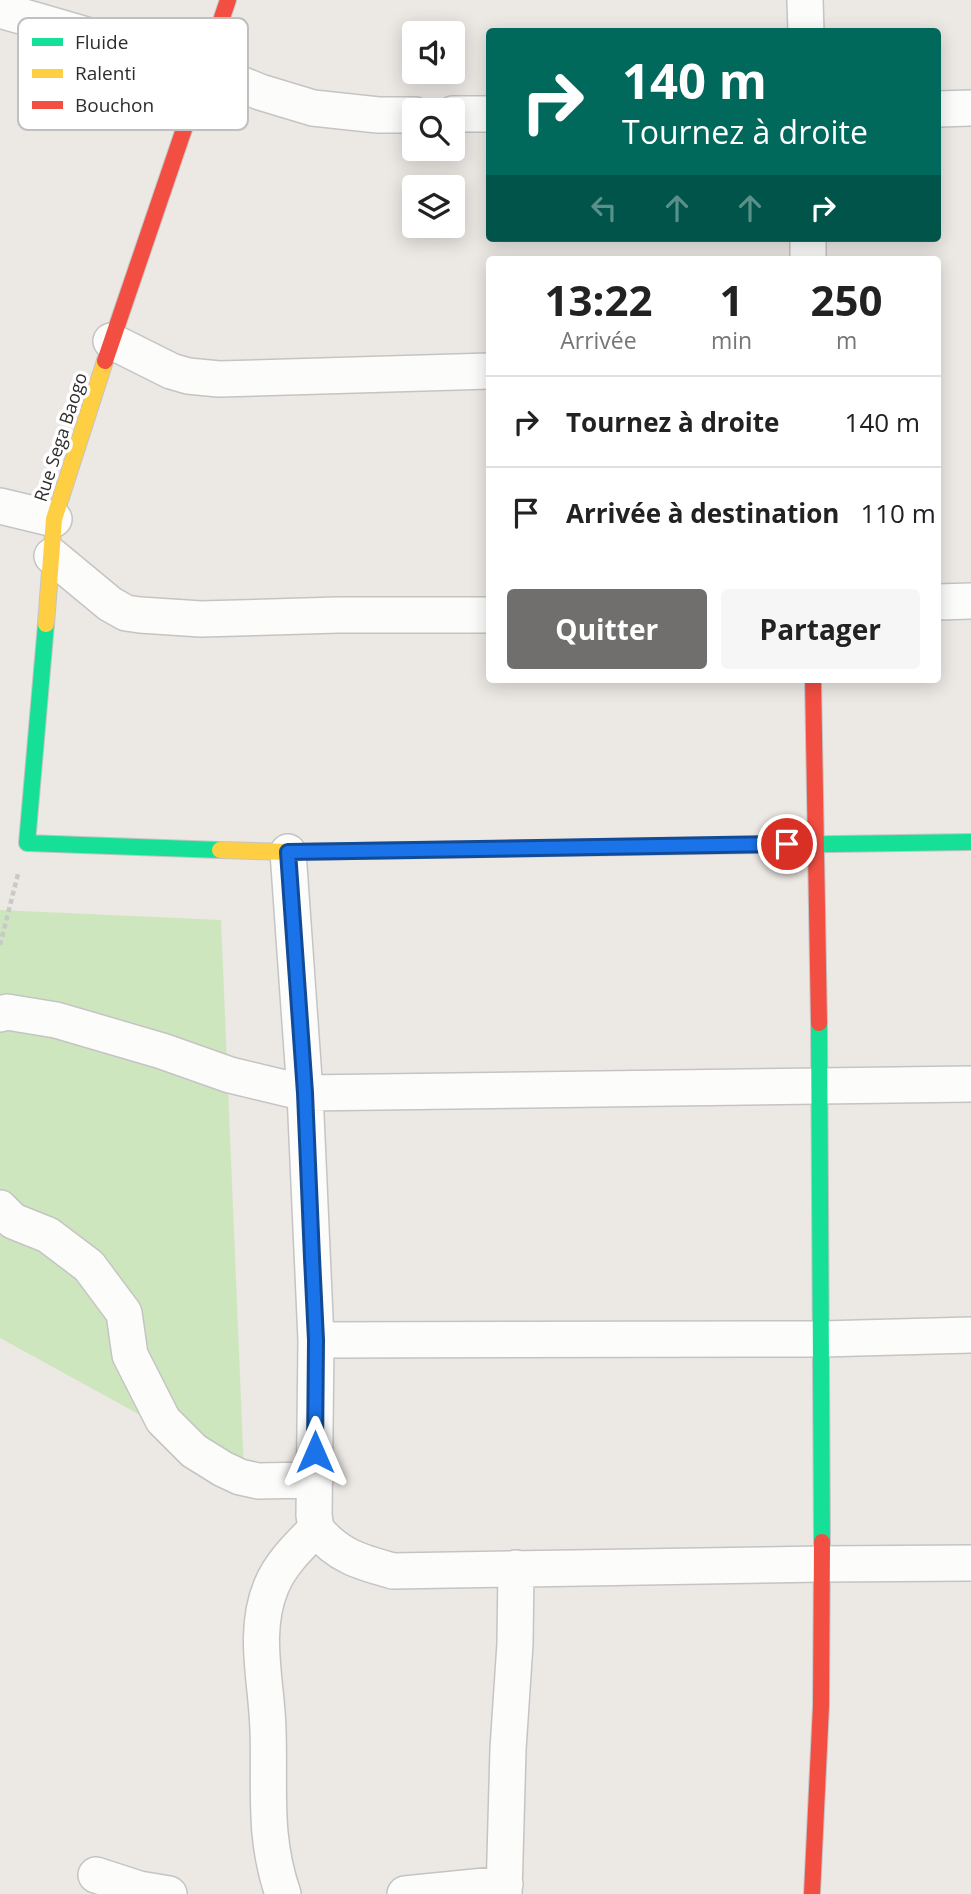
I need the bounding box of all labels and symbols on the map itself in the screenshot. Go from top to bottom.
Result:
legend [18,18,248,130]
text: Fluide [75,29,128,55]
text: Ralenti [75,60,136,86]
text: Bouchon [75,92,154,118]
street label: Rue Sega Baogo [28,369,92,505]
pin [757,814,817,874]
position arrow [278,1415,352,1489]

